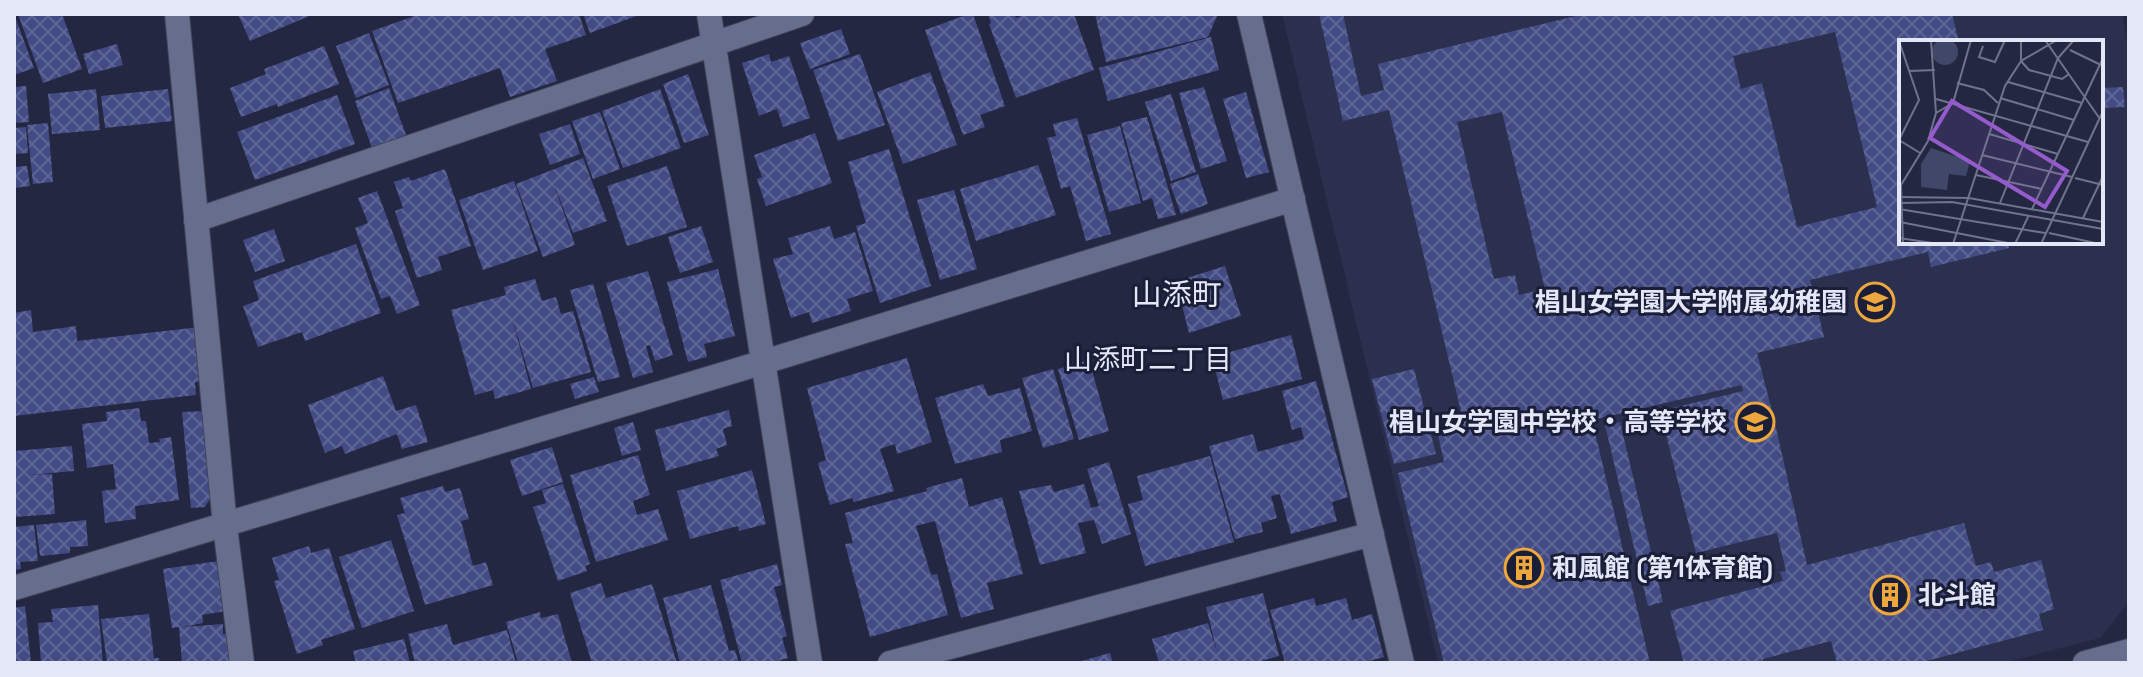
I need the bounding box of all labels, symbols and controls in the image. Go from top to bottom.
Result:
inset map [1899,40,2103,244]
district label: 山添町 [1132,275,1222,314]
school or university icon: 椙山女学園大学附属幼稚園 [1854,281,1896,323]
place label: 椙山女学園大学附属幼稚園 [1535,285,1847,319]
district label: 山添町二丁目 [1064,341,1232,377]
school or university icon: 椙山女学園中学校・高等学校 [1734,401,1776,443]
place label: 椙山女学園中学校・高等学校 [1389,405,1727,439]
building icon: 和風館 (第1体育館) [1503,547,1545,589]
place label: 和風館 (第1体育館) [1552,551,1773,585]
building icon: 北斗館 [1869,574,1911,616]
place label: 北斗館 [1918,578,1996,612]

